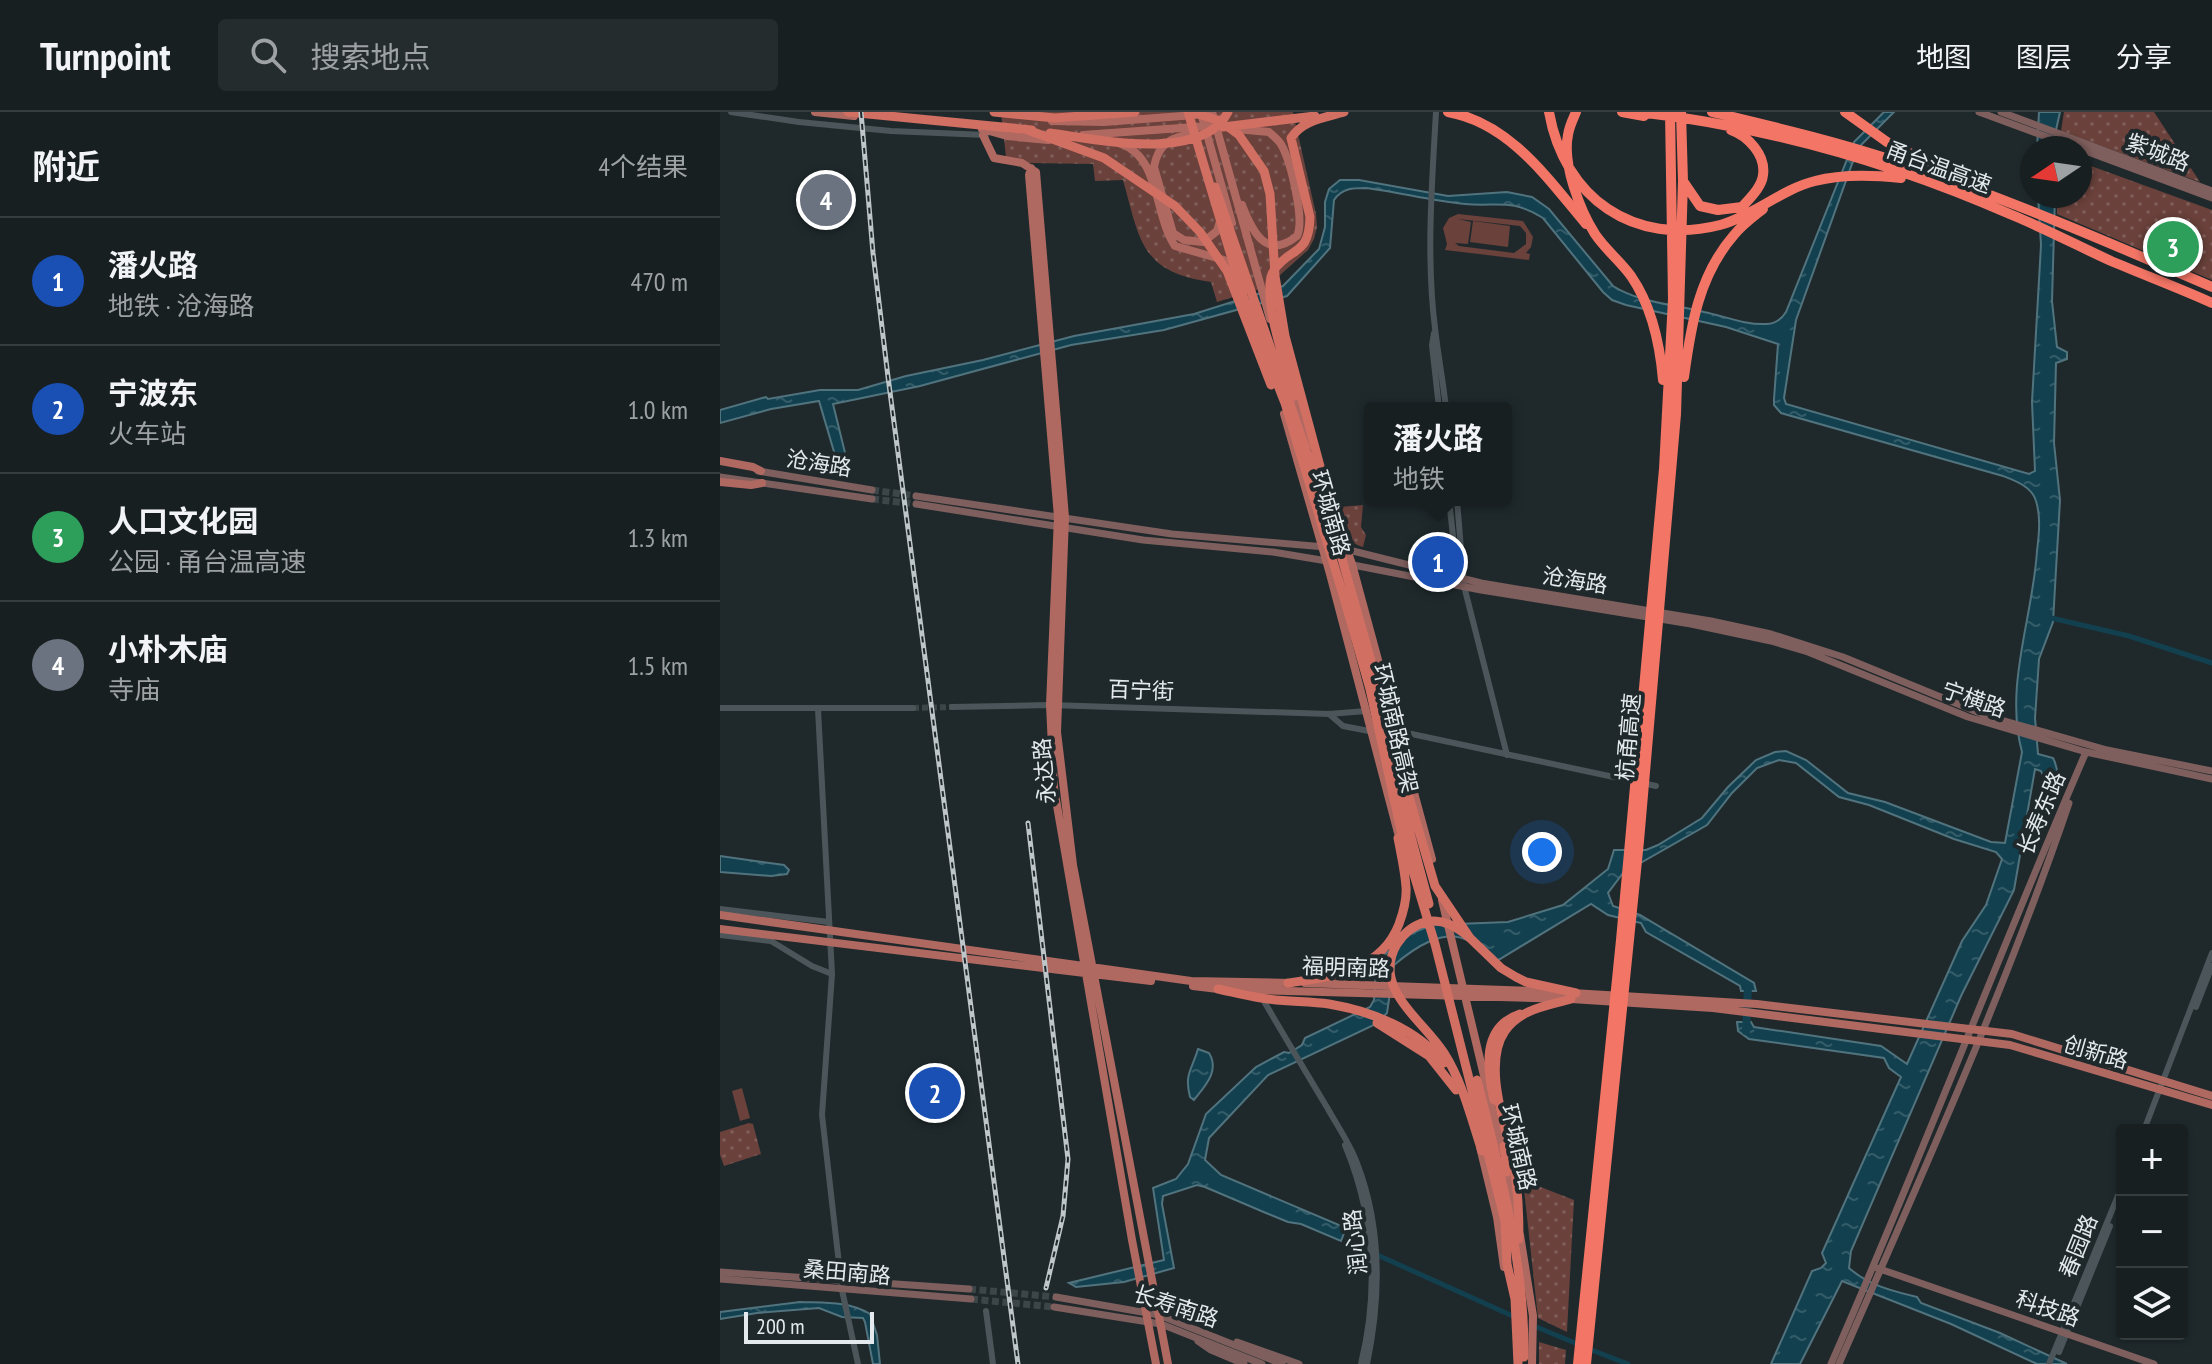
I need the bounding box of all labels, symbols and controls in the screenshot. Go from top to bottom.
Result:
search box [218,19,778,91]
text: Turnpoint [40,31,170,80]
icon: search [246,33,290,77]
text: 搜索地点 [310,37,430,76]
text: 地图 [1916,38,1972,75]
text: 图层 [2016,38,2072,75]
text: 分享 [2116,38,2172,75]
street label: 紫城路 [2122,127,2194,177]
street label: 甬台温高速 [1883,135,1995,199]
north arrow [2020,136,2092,208]
text: 附近 [32,144,100,188]
text: 4个结果 [598,150,688,183]
pin: 4 [800,170,852,230]
pin: 3 [2147,217,2199,277]
text: 潘火路 [108,245,198,284]
text: 1 [52,265,64,298]
text: 470 m [630,265,688,298]
text: 地铁 · 沧海路 [108,289,255,322]
text: 宁波东 [108,373,198,412]
text: 2 [52,393,64,426]
text: 1.0 km [627,393,688,426]
popup [1364,402,1512,506]
text: 火车站 [108,417,186,450]
text: 潘火路 [1393,418,1483,457]
street label: 沧海路 [784,444,854,482]
text: 地铁 [1393,462,1445,495]
street label: 环城南路 [1305,467,1357,559]
text: 人口文化园 [108,501,258,540]
text: 3 [52,521,64,554]
text: 1.3 km [627,521,688,554]
pin: 1 [1412,532,1464,592]
text: 公园 · 甬台温高速 [108,545,307,578]
street label: 沧海路 [1540,561,1610,599]
text: 小朴木庙 [108,629,228,668]
text: 4 [52,649,64,682]
text: 1.5 km [627,649,688,682]
street label: 环城南路高架 [1368,661,1424,795]
text: 寺庙 [108,673,160,706]
street label: 百宁街 [1108,675,1174,705]
street label: 宁横路 [1938,675,2010,723]
street label: 杭甬高速 [1610,692,1646,782]
street label: 永达路 [1027,737,1061,805]
street label: 长寿东路 [2011,767,2071,859]
your location [1522,832,1562,872]
street label: 福明南路 [1302,951,1390,983]
street label: 创新路 [2060,1029,2132,1075]
pin: 2 [909,1063,961,1123]
street label: 环城南路 [1495,1101,1543,1193]
map controls [2116,1124,2188,1340]
button: + [2116,1124,2188,1196]
button: − [2116,1196,2188,1268]
street label: 润心路 [1338,1208,1372,1276]
street label: 春园路 [2053,1210,2103,1282]
street label: 桑田南路 [802,1254,892,1290]
button: layers [2116,1268,2188,1340]
street label: 长寿南路 [1130,1279,1222,1333]
street label: 科技路 [2012,1284,2084,1332]
scale bar [744,1308,874,1344]
text: 200 m [756,1312,805,1340]

